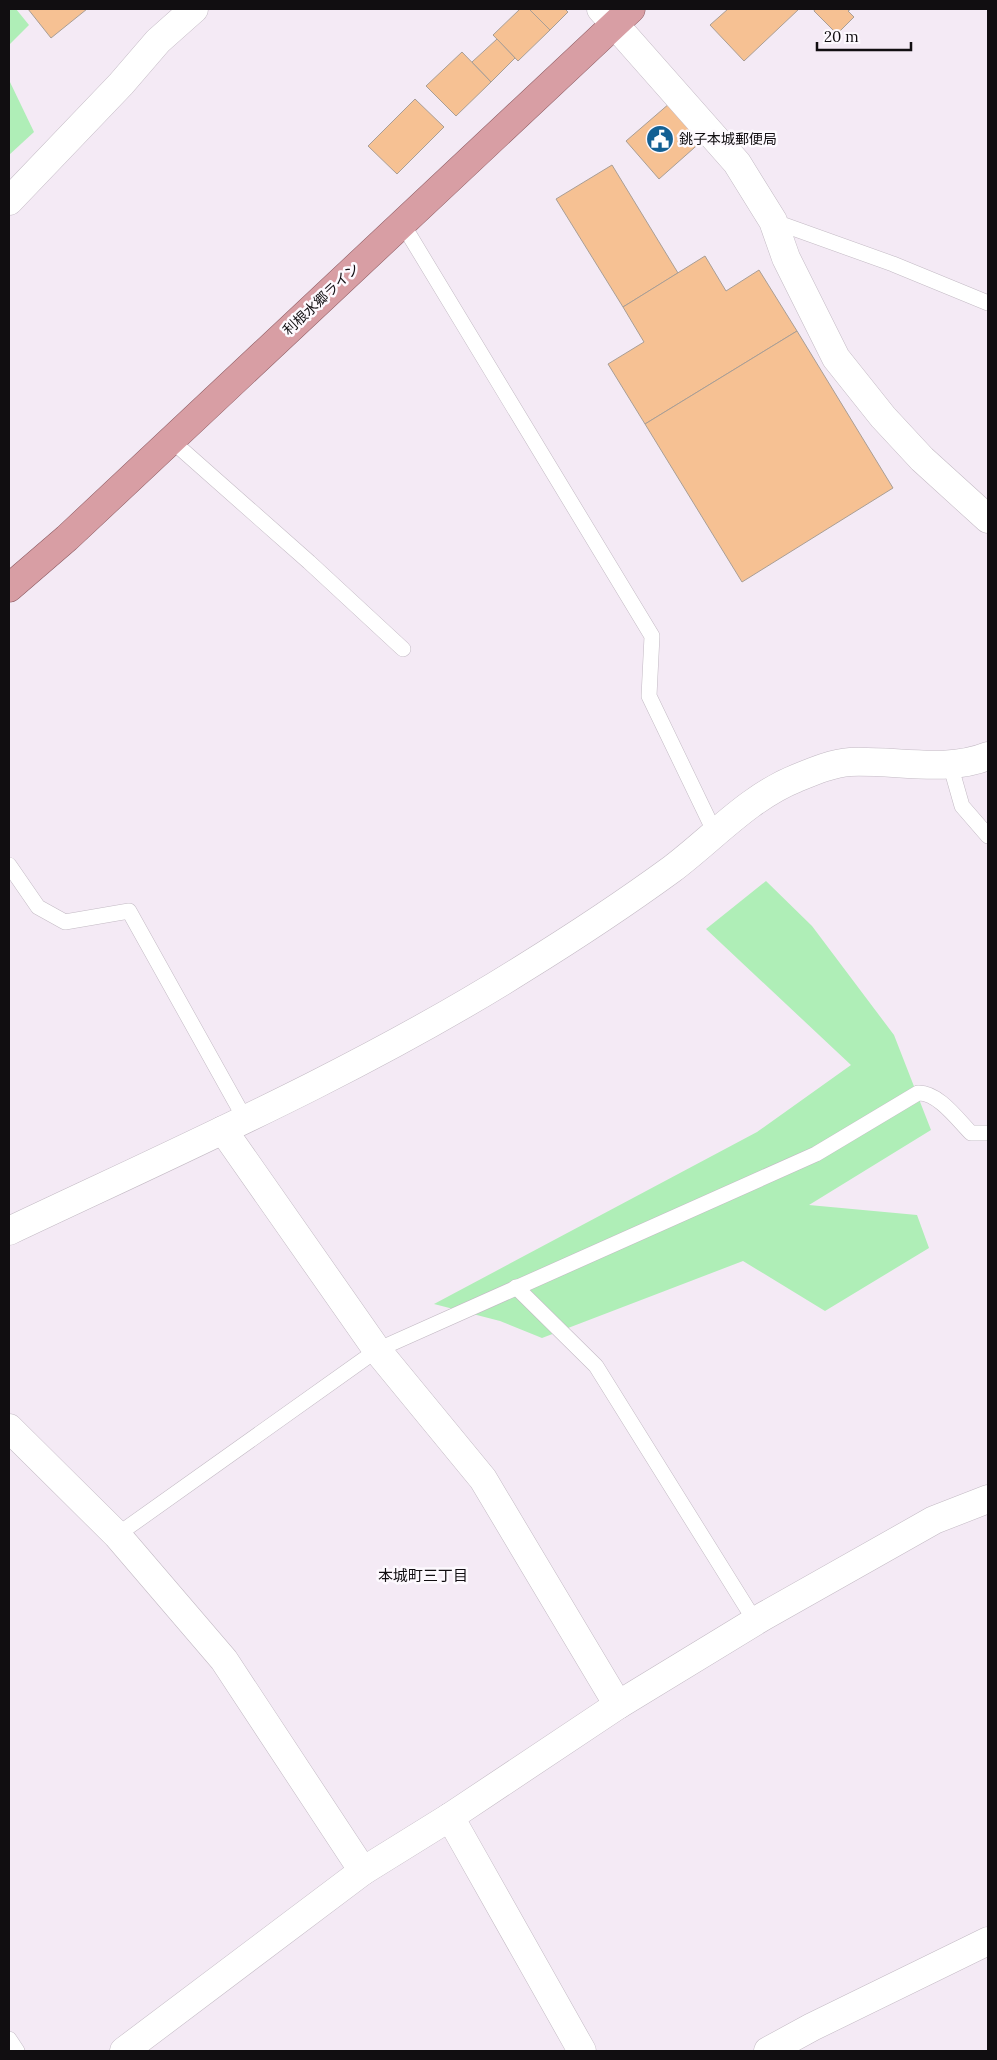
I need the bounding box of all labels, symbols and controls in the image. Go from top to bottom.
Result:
scale bar [817,20,911,52]
text: 20 m [824,27,859,46]
public building icon: 銚子本城郵便局 [645,124,675,154]
place label: 銚子本城郵便局 [679,130,777,148]
street label: 利根水郷ライン [279,259,363,339]
district label: 本城町三丁目 [378,1566,468,1585]

